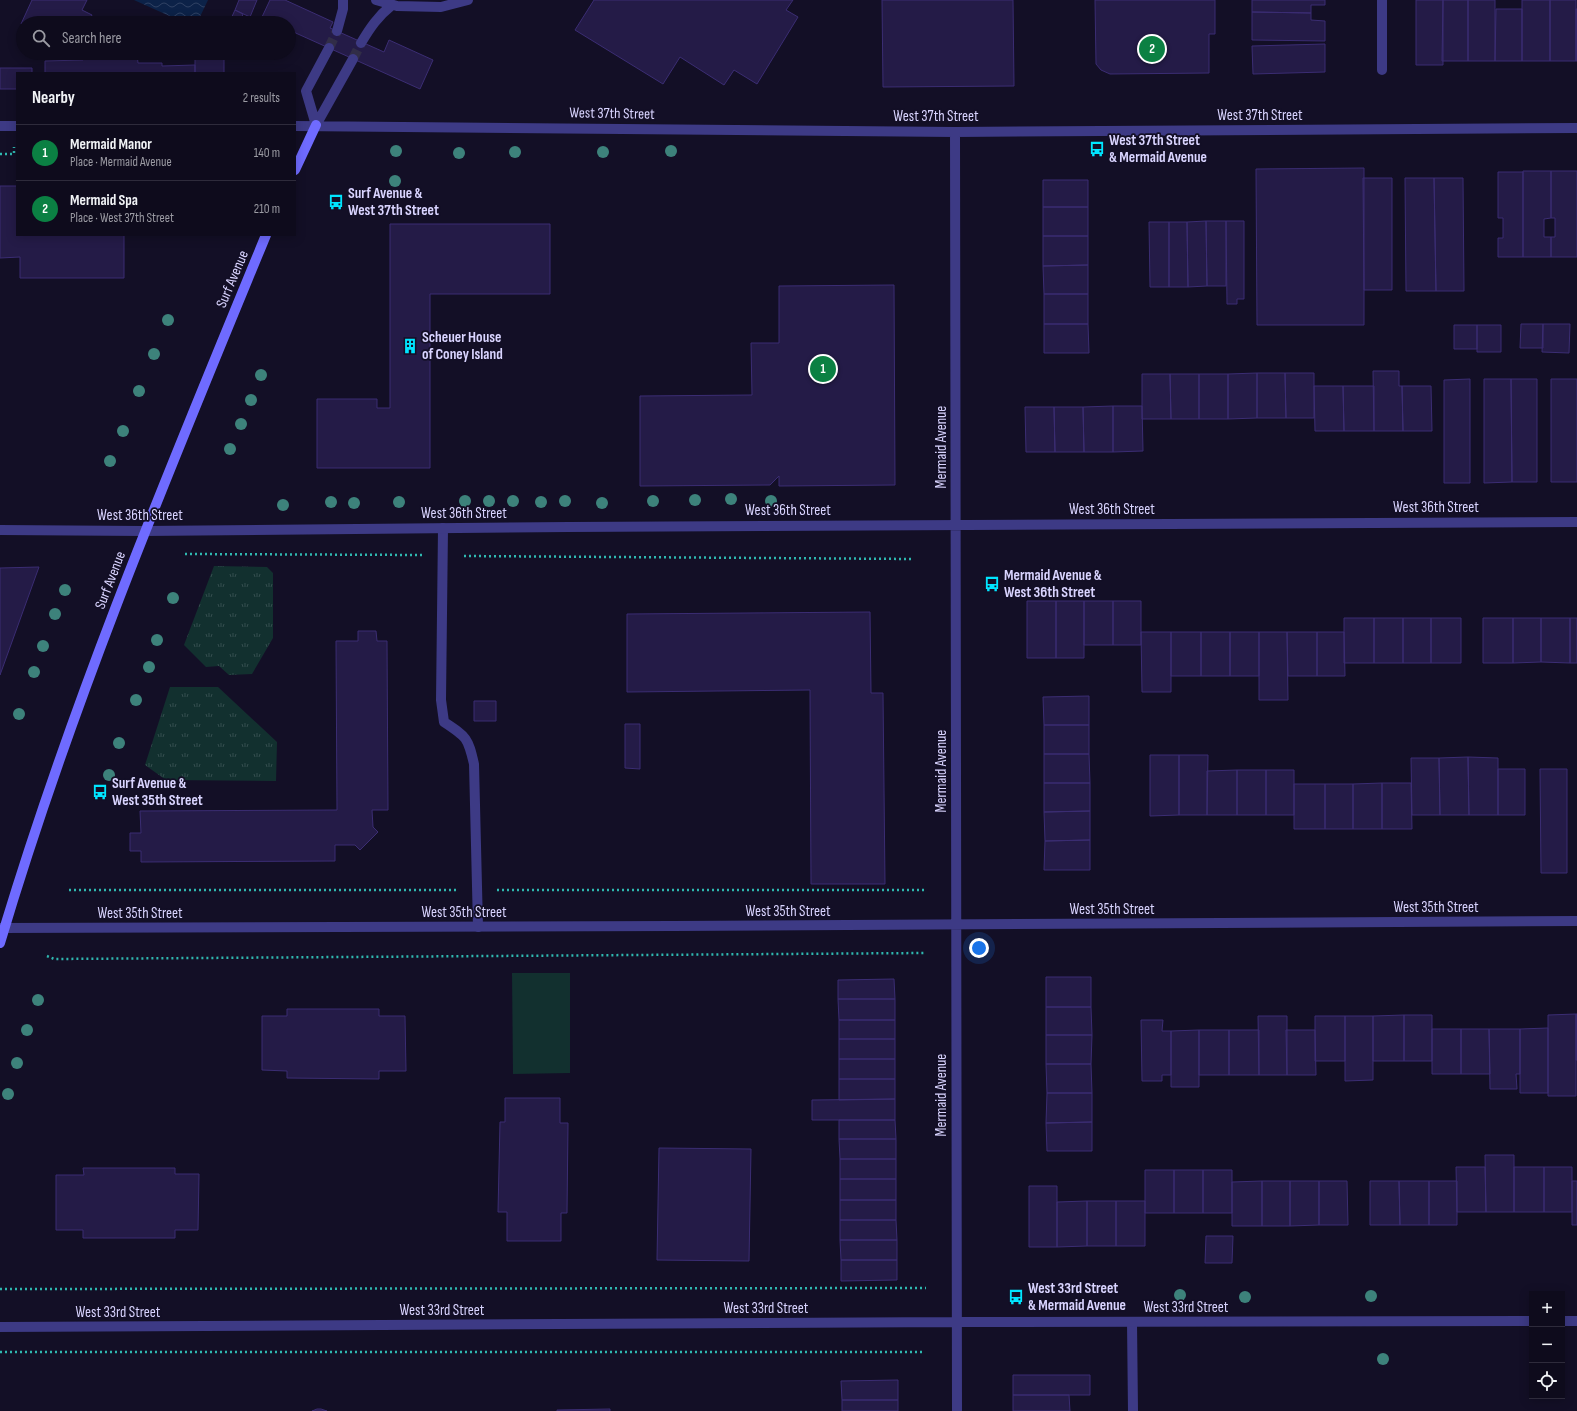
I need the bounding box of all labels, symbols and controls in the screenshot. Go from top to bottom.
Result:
search box [16,16,296,60]
icon: search [30,27,52,49]
text: Search here [62,29,122,48]
pin: 2 [1139,34,1165,64]
text: Nearby [32,88,75,108]
text: 2 results [243,90,280,106]
street label: West 37th Street [569,103,655,124]
street label: West 37th Street [1217,106,1303,125]
street label: West 37th Street [893,107,979,126]
place label: West 37th Street & Mermaid Avenue [1109,131,1207,167]
text: Mermaid Manor [70,135,152,154]
bus stop icon: West 37th Street & Mermaid Avenue [1088,140,1106,158]
text: 1 [42,145,48,161]
text: 140 m [254,145,280,161]
text: Place · Mermaid Avenue [70,154,172,170]
place label: Surf Avenue & West 37th Street [348,184,439,220]
text: Mermaid Spa [70,191,138,210]
bus stop icon: Surf Avenue & West 37th Street [327,193,345,211]
text: 2 [42,201,48,217]
text: 210 m [254,201,280,217]
text: Place · West 37th Street [70,210,174,226]
street label: Surf Avenue [212,248,253,311]
place label: Scheuer House of Coney Island [422,328,503,364]
building icon: Scheuer House of Coney Island [401,337,419,355]
pin: 1 [810,354,836,384]
street label: Mermaid Avenue [932,406,951,488]
street label: West 36th Street [1393,498,1479,517]
street label: West 36th Street [1069,500,1155,519]
street label: West 36th Street [745,501,831,520]
street label: West 36th Street [421,504,507,523]
street label: West 36th Street [97,506,183,525]
street label: Surf Avenue [91,548,130,612]
place label: Mermaid Avenue & West 36th Street [1004,566,1102,602]
bus stop icon: Mermaid Avenue & West 36th Street [983,575,1001,593]
street label: Mermaid Avenue [932,730,951,812]
place label: Surf Avenue & West 35th Street [112,774,203,810]
bus stop icon: Surf Avenue & West 35th Street [91,783,109,801]
street label: West 35th Street [1393,898,1479,917]
street label: West 35th Street [1069,900,1155,919]
street label: West 35th Street [745,902,831,921]
street label: West 35th Street [421,903,507,922]
street label: West 35th Street [97,904,183,923]
your location [969,938,989,958]
street label: Mermaid Avenue [932,1054,951,1136]
place label: West 33rd Street & Mermaid Avenue [1028,1279,1126,1315]
bus stop icon: West 33rd Street & Mermaid Avenue [1007,1288,1025,1306]
map controls [1529,1291,1565,1399]
button: + [1529,1291,1565,1327]
street label: West 33rd Street [1144,1298,1229,1317]
street label: West 33rd Street [724,1299,809,1318]
street label: West 33rd Street [400,1301,485,1320]
street label: West 33rd Street [76,1303,161,1322]
button: − [1529,1327,1565,1363]
button: locate [1529,1363,1565,1399]

